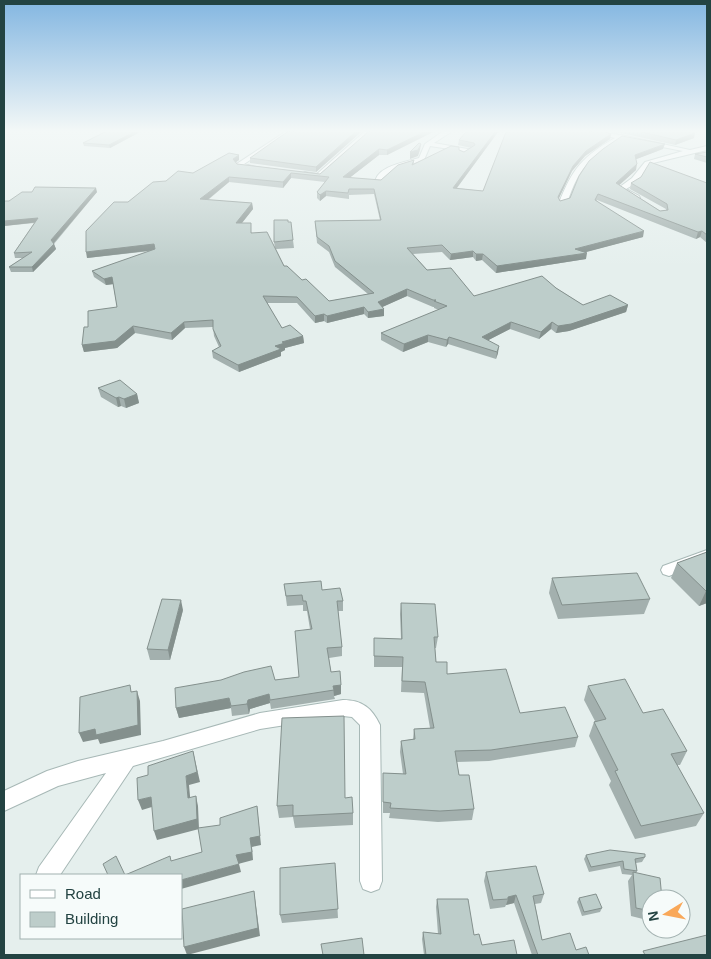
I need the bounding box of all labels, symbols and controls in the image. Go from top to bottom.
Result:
legend [20,874,182,939]
text: Road [65,885,101,902]
north arrow [641,889,691,939]
text: Building [65,910,118,927]
text: N [644,910,662,923]

